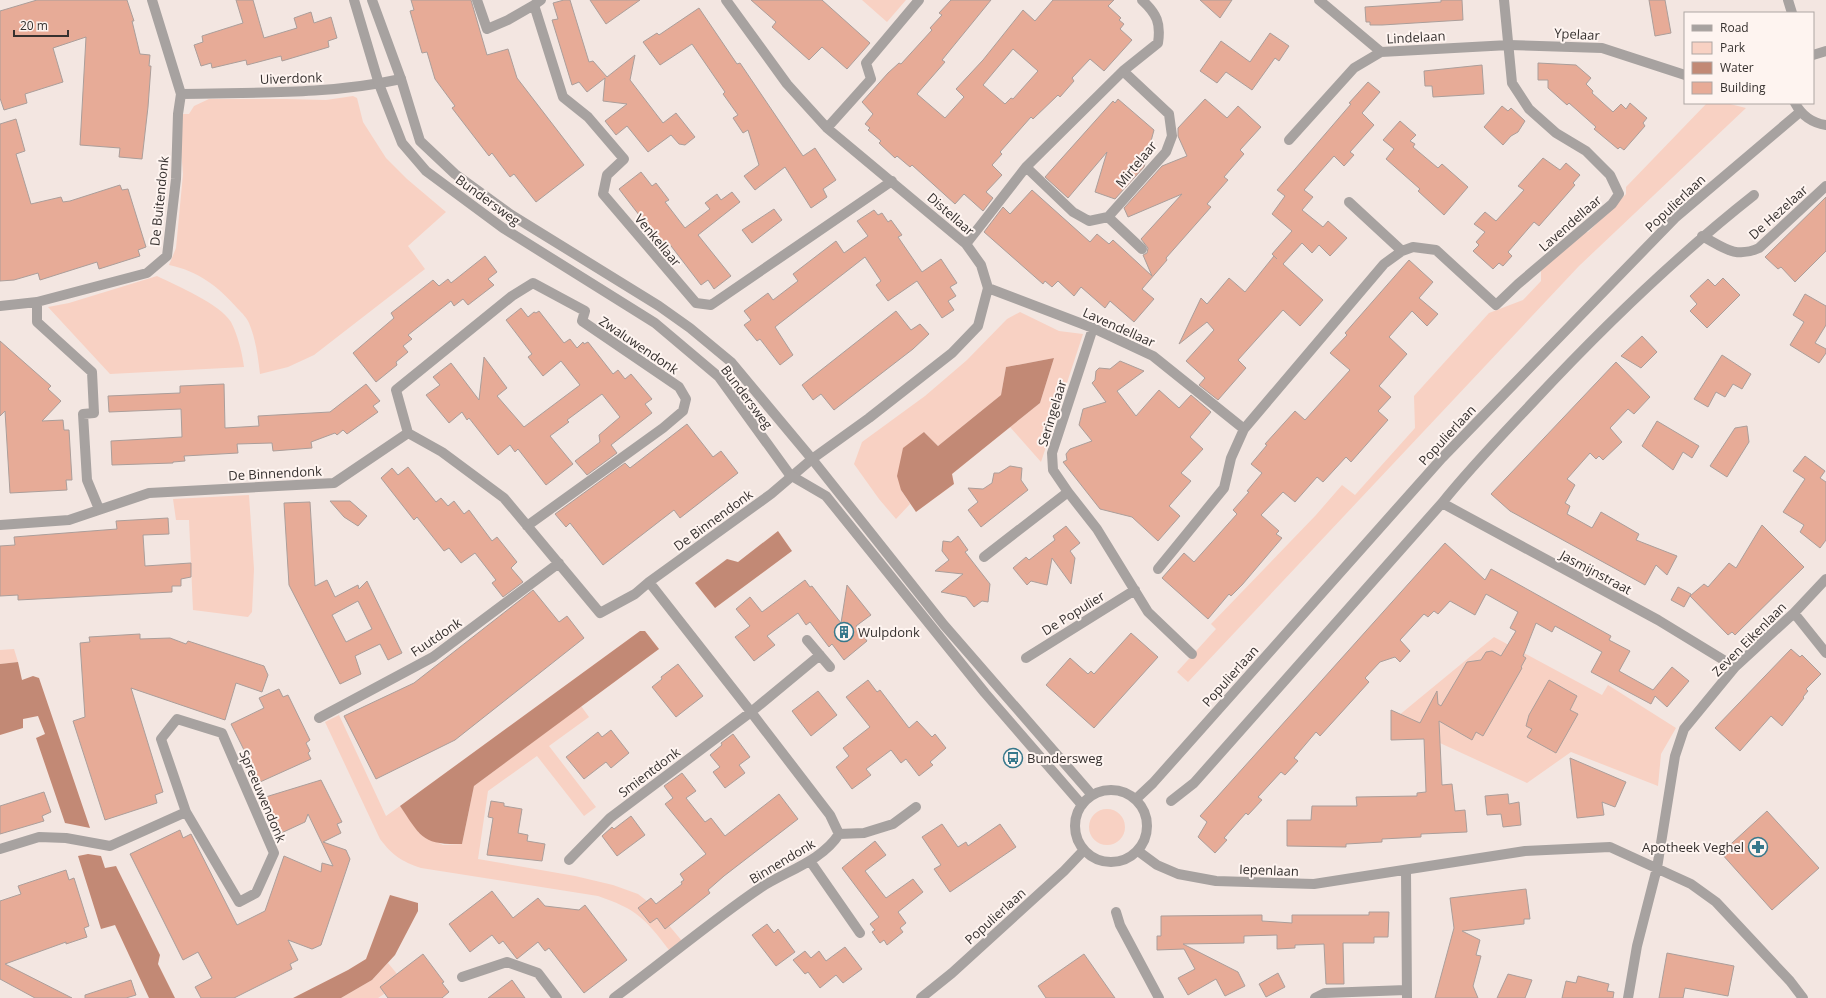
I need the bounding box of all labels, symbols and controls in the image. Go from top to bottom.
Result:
scale bar [14,12,68,38]
legend [1684,12,1814,104]
text: 20 m [20,17,48,34]
text: Road [1720,19,1749,36]
street label: Ypelaar [1554,24,1601,44]
street label: Lindelaan [1386,26,1446,48]
text: Park [1720,39,1746,56]
text: Water [1720,59,1754,76]
street label: Uiverdonk [259,68,323,88]
text: Building [1720,79,1766,96]
street label: Mirtelaar [1111,137,1161,191]
street label: De Buitendonk [145,155,173,247]
street label: Populierlaan [1641,170,1709,236]
street label: Bundersweg [452,171,524,229]
street label: De Hezelaar [1745,180,1812,243]
street label: Distellaar [924,188,979,240]
street label: Lavendellaar [1535,190,1606,255]
street label: Venkellaar [631,210,686,271]
street label: Lavendellaar [1080,303,1159,351]
street label: Zwaluwendonk [596,312,682,378]
street label: Bundersweg [717,361,777,433]
street label: Seringelaar [1033,377,1071,448]
street label: Populierlaan [1414,401,1480,469]
street label: De Binnendonk [228,462,322,484]
street label: De Binnendonk [670,485,756,555]
street label: Jasmijnstraat [1555,545,1635,599]
street label: De Populier [1038,586,1108,639]
street label: Zeven Eikenlaan [1708,598,1790,680]
street label: Fuutdonk [407,613,465,661]
building icon: Wulpdonk [833,621,855,643]
place label: Wulpdonk [858,623,920,641]
street label: Populierlaan [1198,642,1262,710]
street label: Smientdonk [614,743,684,801]
street label: Spreeuwendonk [235,747,291,845]
bus stop icon: Bundersweg [1002,747,1024,769]
place label: Bundersweg [1027,749,1103,767]
street label: Binnendonk [746,834,818,888]
pharmacy icon: Apotheek Veghel [1747,836,1769,858]
place label: Apotheek Veghel [1642,838,1744,856]
street label: Iepenlaan [1239,860,1299,880]
street label: Populierlaan [961,884,1029,948]

